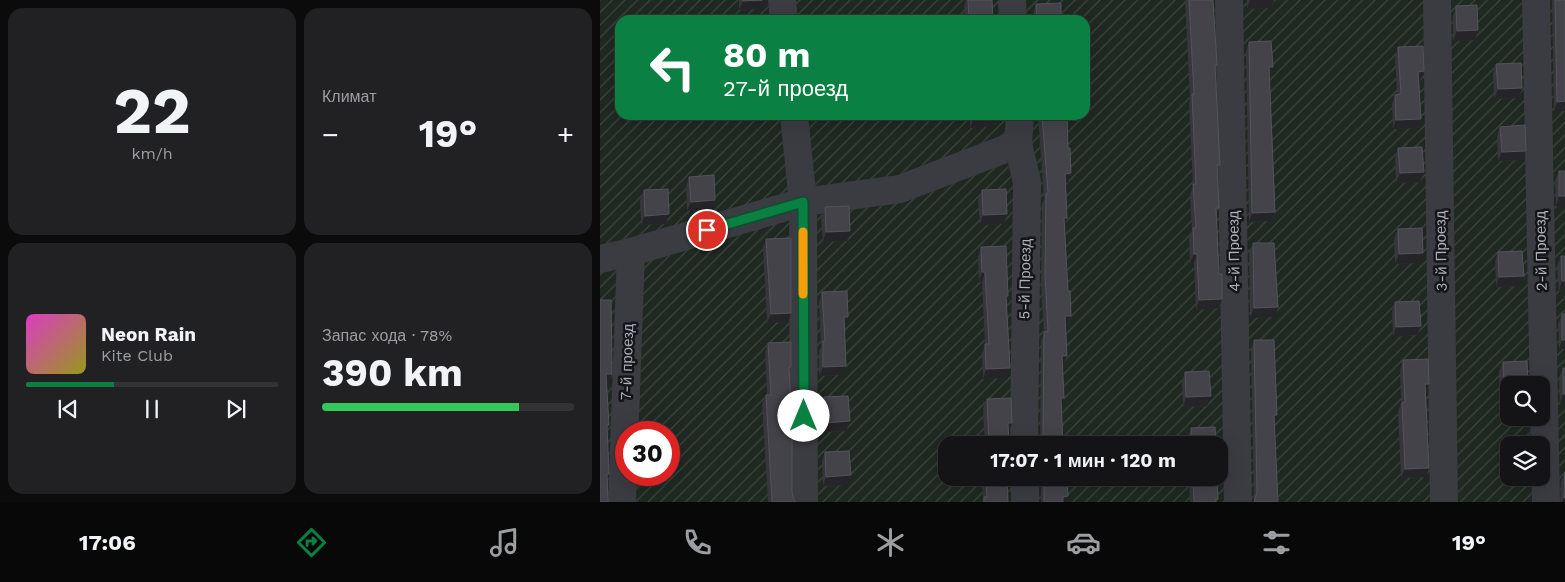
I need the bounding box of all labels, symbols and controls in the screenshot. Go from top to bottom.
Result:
text: 80 m [723,34,810,76]
icon: left [640,35,705,100]
text: 22 [113,73,191,149]
text: 27-й проезд [723,76,848,101]
text: Климат [322,87,376,106]
text: 19° [419,112,477,156]
text: − [322,118,339,151]
text: + [557,118,574,151]
text: km/h [131,144,173,163]
pin [686,209,728,251]
street label: 4-й Проезд [1224,210,1244,292]
street label: 3-й Проезд [1431,210,1451,291]
street label: 2-й Проезд [1531,210,1551,291]
icon: arrive [693,216,721,244]
street label: 5-й Проезд [1015,238,1035,319]
text: Neon Rain [101,323,196,346]
street label: 7-й проезд [617,323,637,401]
text: Запас хода · 78% [322,326,452,345]
text: Kite Club [101,346,173,365]
text: 390 km [322,351,463,395]
map controls [1500,376,1550,486]
button: search [1500,376,1550,426]
position arrow [777,389,829,441]
icon: previous [54,395,82,423]
icon: pause [138,395,166,423]
icon: next [222,395,250,423]
speed limit sign: 30 [615,421,680,486]
button: layers [1500,436,1550,486]
text: 17:07 · 1 мин · 120 m [990,449,1176,472]
icon: directions [294,525,329,560]
icon: music [487,525,522,560]
icon: phone [680,525,715,560]
icon: climate [873,525,908,560]
icon: car [1066,525,1101,560]
icon: filters [1259,525,1294,560]
text: 17:06 [79,530,136,555]
text: 19° [1452,530,1486,555]

